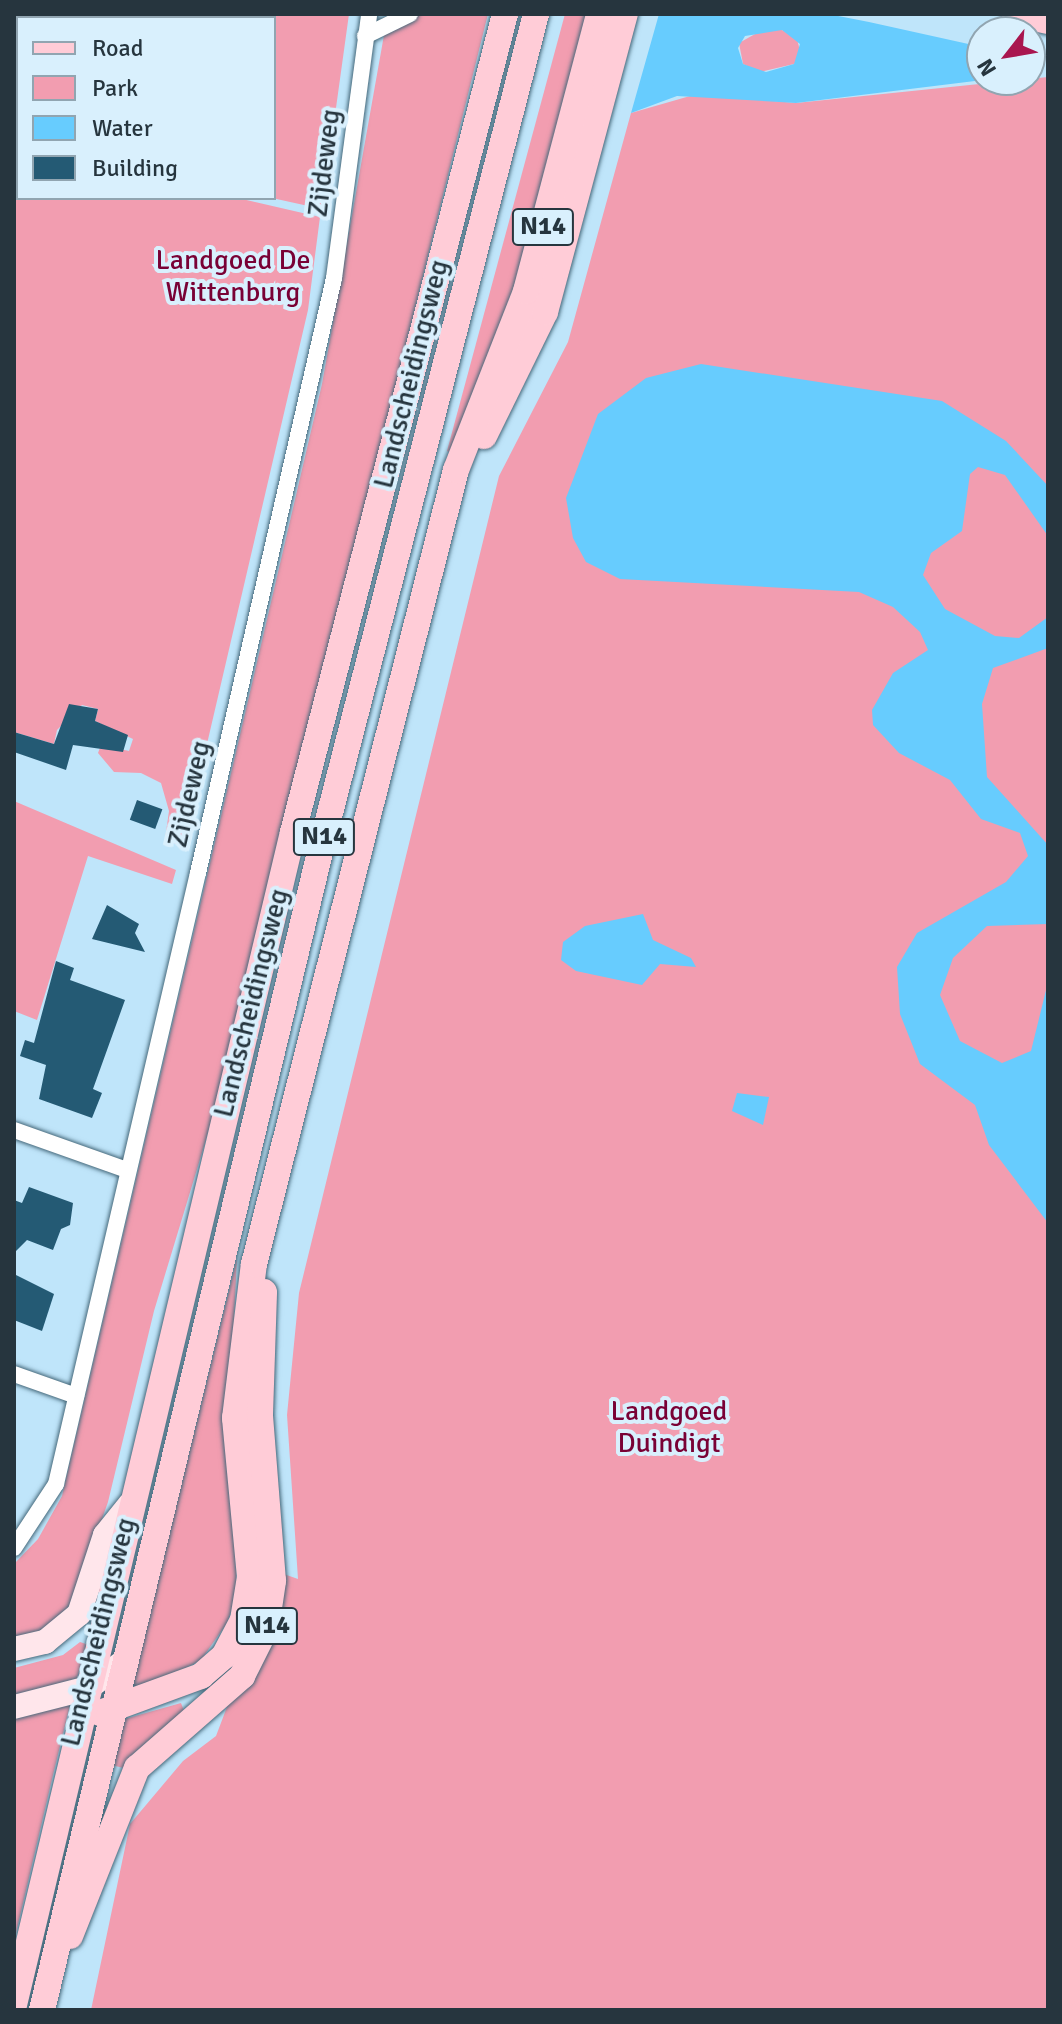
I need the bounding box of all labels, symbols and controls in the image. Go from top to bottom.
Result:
legend [16,16,276,200]
north arrow [966,16,1046,96]
text: Road [92,33,143,63]
text: N [971,54,1002,81]
text: Park [92,73,138,103]
street label: Zijdeweg [301,107,347,219]
text: Water [92,113,152,143]
text: Building [92,153,178,183]
road number: N14 [511,205,575,249]
park label: Landgoed De Wittenburg [155,243,311,309]
street label: Landscheidingsweg [366,256,456,492]
street label: Zijdeweg [160,737,218,851]
road number: N14 [292,815,356,859]
street label: Landscheidingsweg [206,885,296,1121]
park label: Landgoed Duindigt [611,1394,727,1460]
street label: Landscheidingsweg [53,1514,143,1750]
road number: N14 [235,1604,299,1648]

